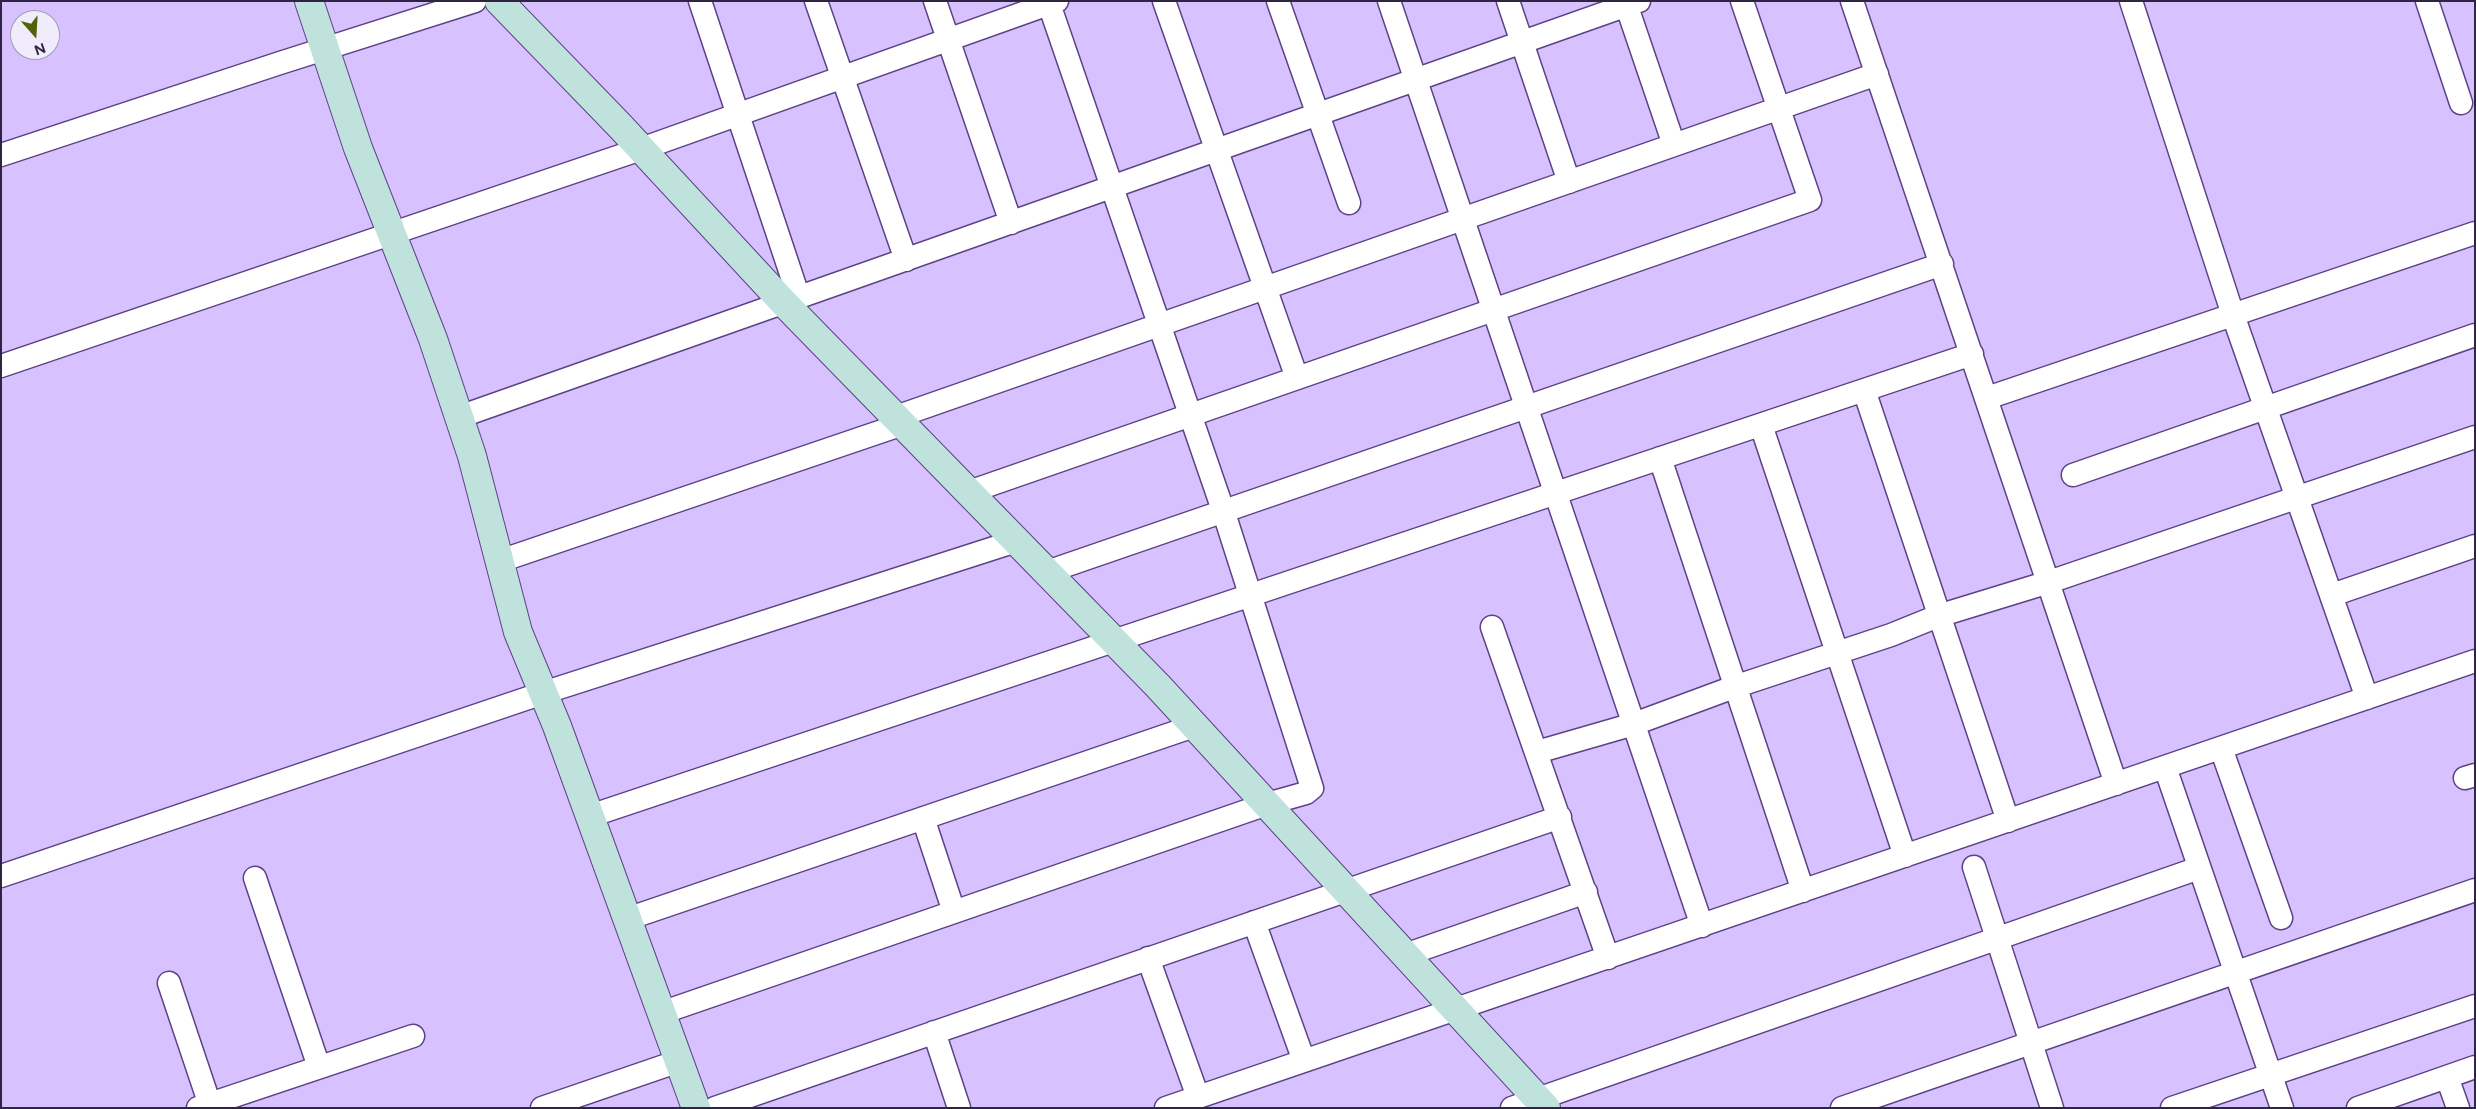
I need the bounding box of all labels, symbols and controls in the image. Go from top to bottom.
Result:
north arrow [10,10,60,60]
text: N [32,39,48,59]

